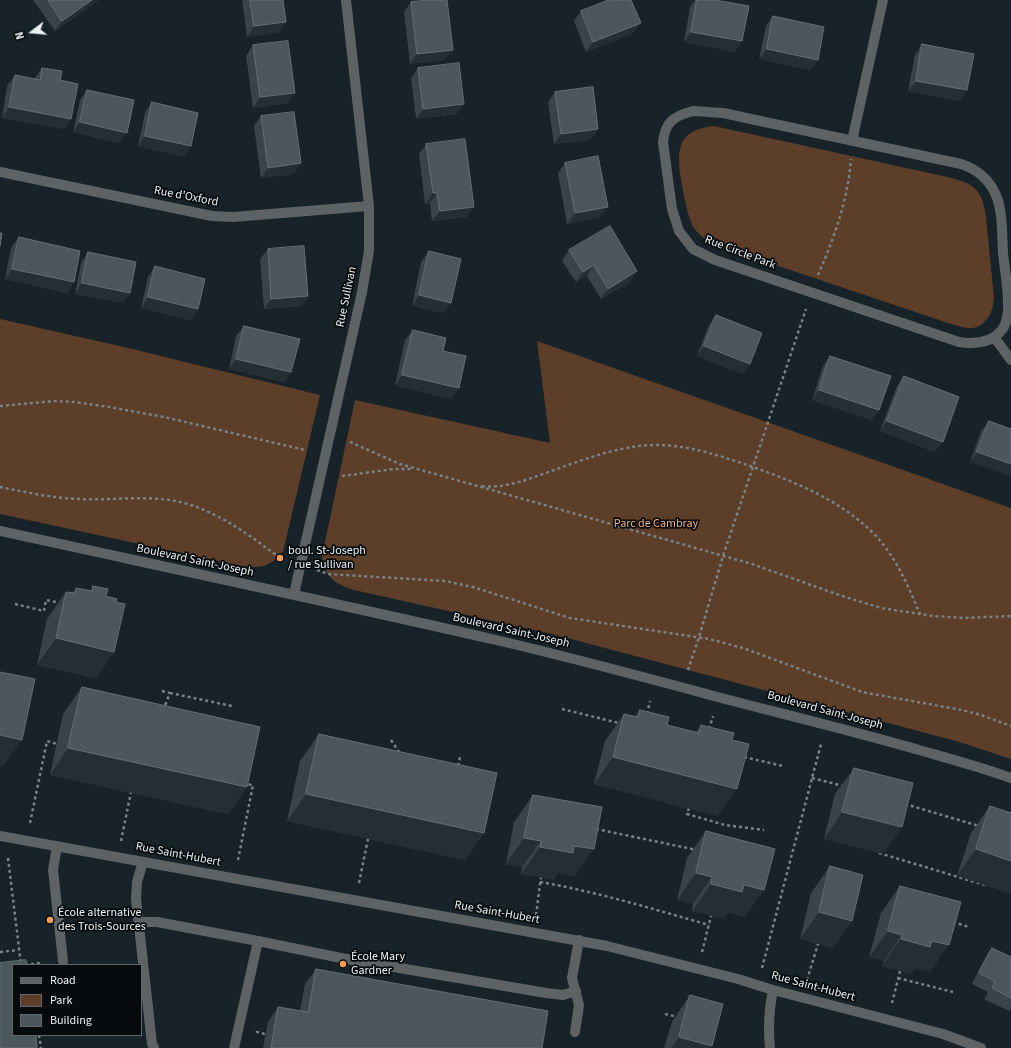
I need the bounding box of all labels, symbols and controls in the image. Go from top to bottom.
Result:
north arrow [12,12,52,52]
text: N [12,30,28,41]
street label: Rue d'Oxford [153,184,219,210]
street label: Rue Circle Park [702,233,778,273]
street label: Rue Sullivan [334,265,360,329]
park label: Parc de Cambray [614,517,698,531]
street label: Boulevard Saint-Joseph [135,542,255,580]
place label: boul. St-Joseph / rue Sullivan [288,544,366,572]
marker: boul. St-Joseph / rue Sullivan [275,553,285,563]
street label: Boulevard Saint-Joseph [451,611,571,651]
street label: Boulevard Saint-Joseph [766,689,884,733]
street label: Rue Saint-Hubert [134,840,222,870]
street label: Rue Saint-Hubert [453,898,541,928]
place label: École alternative des Trois-Sources [58,906,146,934]
marker: École alternative des Trois-Sources [45,915,55,925]
place label: École Mary Gardner [351,950,405,978]
marker: École Mary Gardner [338,959,348,969]
legend [12,964,142,1036]
street label: Rue Saint-Hubert [769,969,857,1005]
text: Road [50,972,76,989]
text: Park [50,992,72,1009]
text: Building [50,1012,92,1029]

